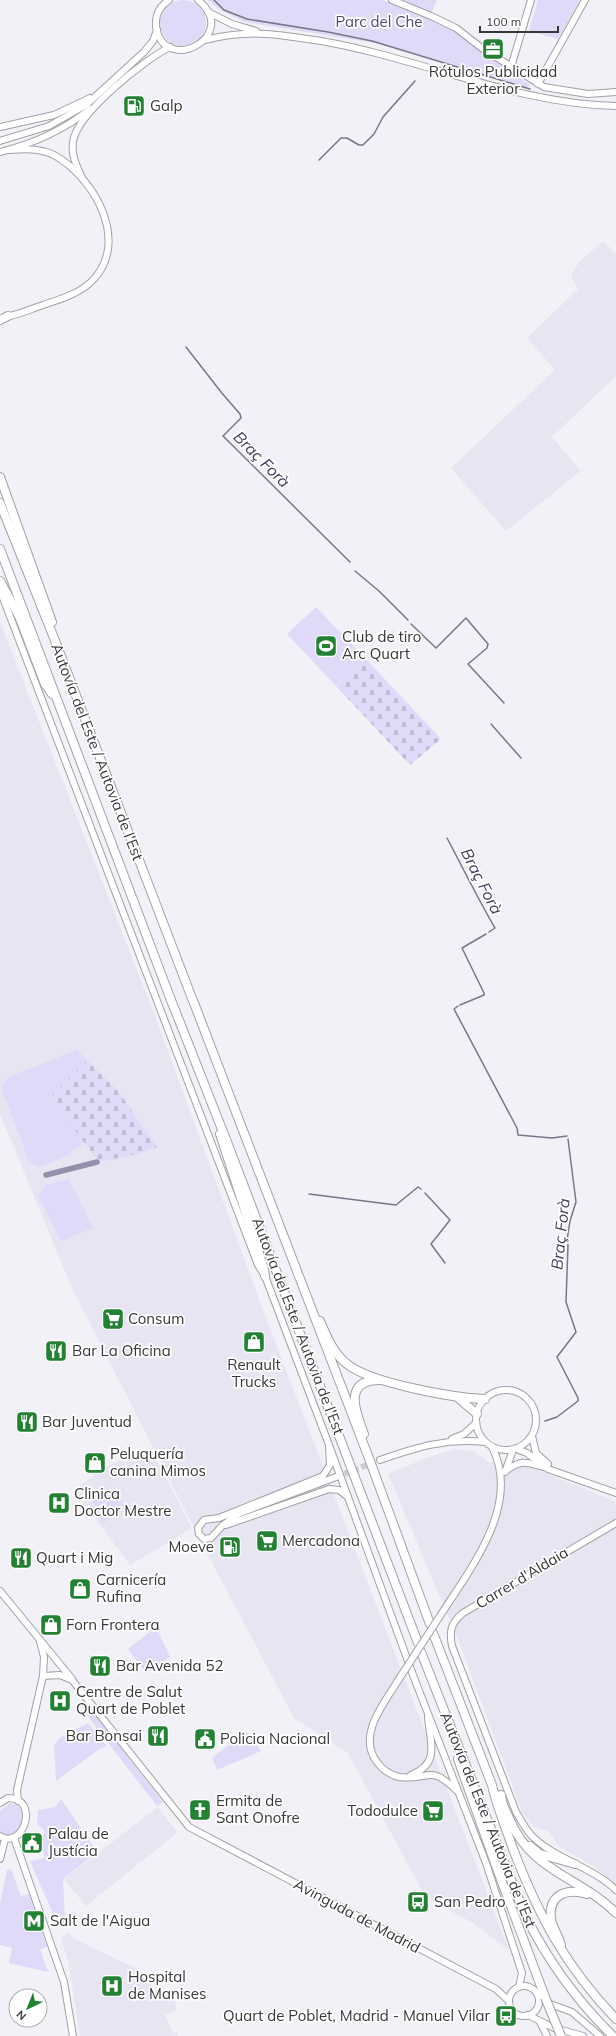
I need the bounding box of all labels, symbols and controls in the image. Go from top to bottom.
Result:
scale bar [480,8,558,34]
park label: Parc del Che [336,12,422,31]
text: 100 m [486,14,521,29]
office icon: Rótulos Publicidad Exterior [480,36,506,62]
place label: Rótulos Publicidad Exterior [429,62,557,98]
fuel station icon: Galp [121,93,147,119]
place label: Galp [150,96,183,115]
water label: Braç Forà [230,427,295,492]
place label: Club de tiro Arc Quart [342,627,421,663]
sports icon: Club de tiro Arc Quart [313,633,339,659]
street label: Autovía del Este / Autovia de l'Est [47,641,148,863]
water label: Braç Forà [457,845,507,918]
water label: Braç Forà [546,1197,574,1271]
street label: Autovía del Este / Autovia de l'Est [248,1215,349,1437]
supermarket icon: Consum [100,1306,126,1332]
place label: Consum [128,1309,184,1328]
shop icon: Renault Trucks [241,1329,267,1355]
restaurant icon: Bar La Oficina [43,1338,69,1364]
place label: Bar La Oficina [72,1341,171,1360]
place label: Renault Trucks [227,1355,281,1391]
restaurant icon: Bar Juventud [14,1409,40,1435]
place label: Bar Juventud [42,1412,132,1431]
place label: Peluquería canina Mimos [110,1444,206,1480]
shop icon: Peluquería canina Mimos [82,1450,108,1476]
place label: Clinica Doctor Mestre [74,1484,171,1520]
hospital icon: Clinica Doctor Mestre [46,1490,72,1516]
supermarket icon: Mercadona [254,1528,280,1554]
place label: Mercadona [282,1531,360,1550]
fuel station icon: Moeve [217,1534,243,1560]
place label: Moeve [168,1537,214,1556]
street label: Carrer d'Aldaia [472,1542,572,1613]
restaurant icon: Quart i Mig [8,1545,34,1571]
place label: Quart i Mig [36,1548,113,1567]
place label: Carnicería Rufina [96,1570,166,1606]
shop icon: Carnicería Rufina [67,1576,93,1602]
shop icon: Forn Frontera [38,1612,64,1638]
place label: Forn Frontera [66,1615,160,1634]
restaurant icon: Bar Avenida 52 [87,1653,113,1679]
place label: Bar Avenida 52 [116,1656,223,1675]
place label: Centre de Salut Quart de Poblet [76,1682,185,1718]
hospital icon: Centre de Salut Quart de Poblet [47,1688,73,1714]
street label: Autovía del Este / Autovia de l'Est [436,1709,541,1930]
restaurant icon: Bar Bonsai [145,1723,171,1749]
place label: Bar Bonsai [66,1726,142,1745]
public building icon: Policia Nacional [192,1726,218,1752]
place label: Policia Nacional [220,1729,330,1748]
place label: Ermita de Sant Onofre [216,1791,300,1827]
church icon: Ermita de Sant Onofre [187,1797,213,1823]
supermarket icon: Tododulce [420,1798,446,1824]
place label: Tododulce [347,1801,418,1820]
place label: Palau de Justícia [48,1824,109,1860]
public building icon: Palau de Justícia [19,1830,45,1856]
street label: Avinguda de Madrid [291,1874,424,1957]
bus stop icon: San Pedro [405,1889,431,1915]
place label: San Pedro [434,1892,506,1911]
metro station icon: Salt de l'Aigua [21,1908,47,1934]
place label: Salt de l'Aigua [50,1911,150,1930]
place label: Hospital de Manises [128,1967,206,2003]
hospital icon: Hospital de Manises [99,1973,125,1999]
north arrow [8,1988,48,2028]
bus stop icon: Quart de Poblet, Madrid - Manuel Vilar [493,2003,519,2029]
place label: Quart de Poblet, Madrid - Manuel Vilar [223,2006,491,2025]
text: N [13,2007,29,2023]

